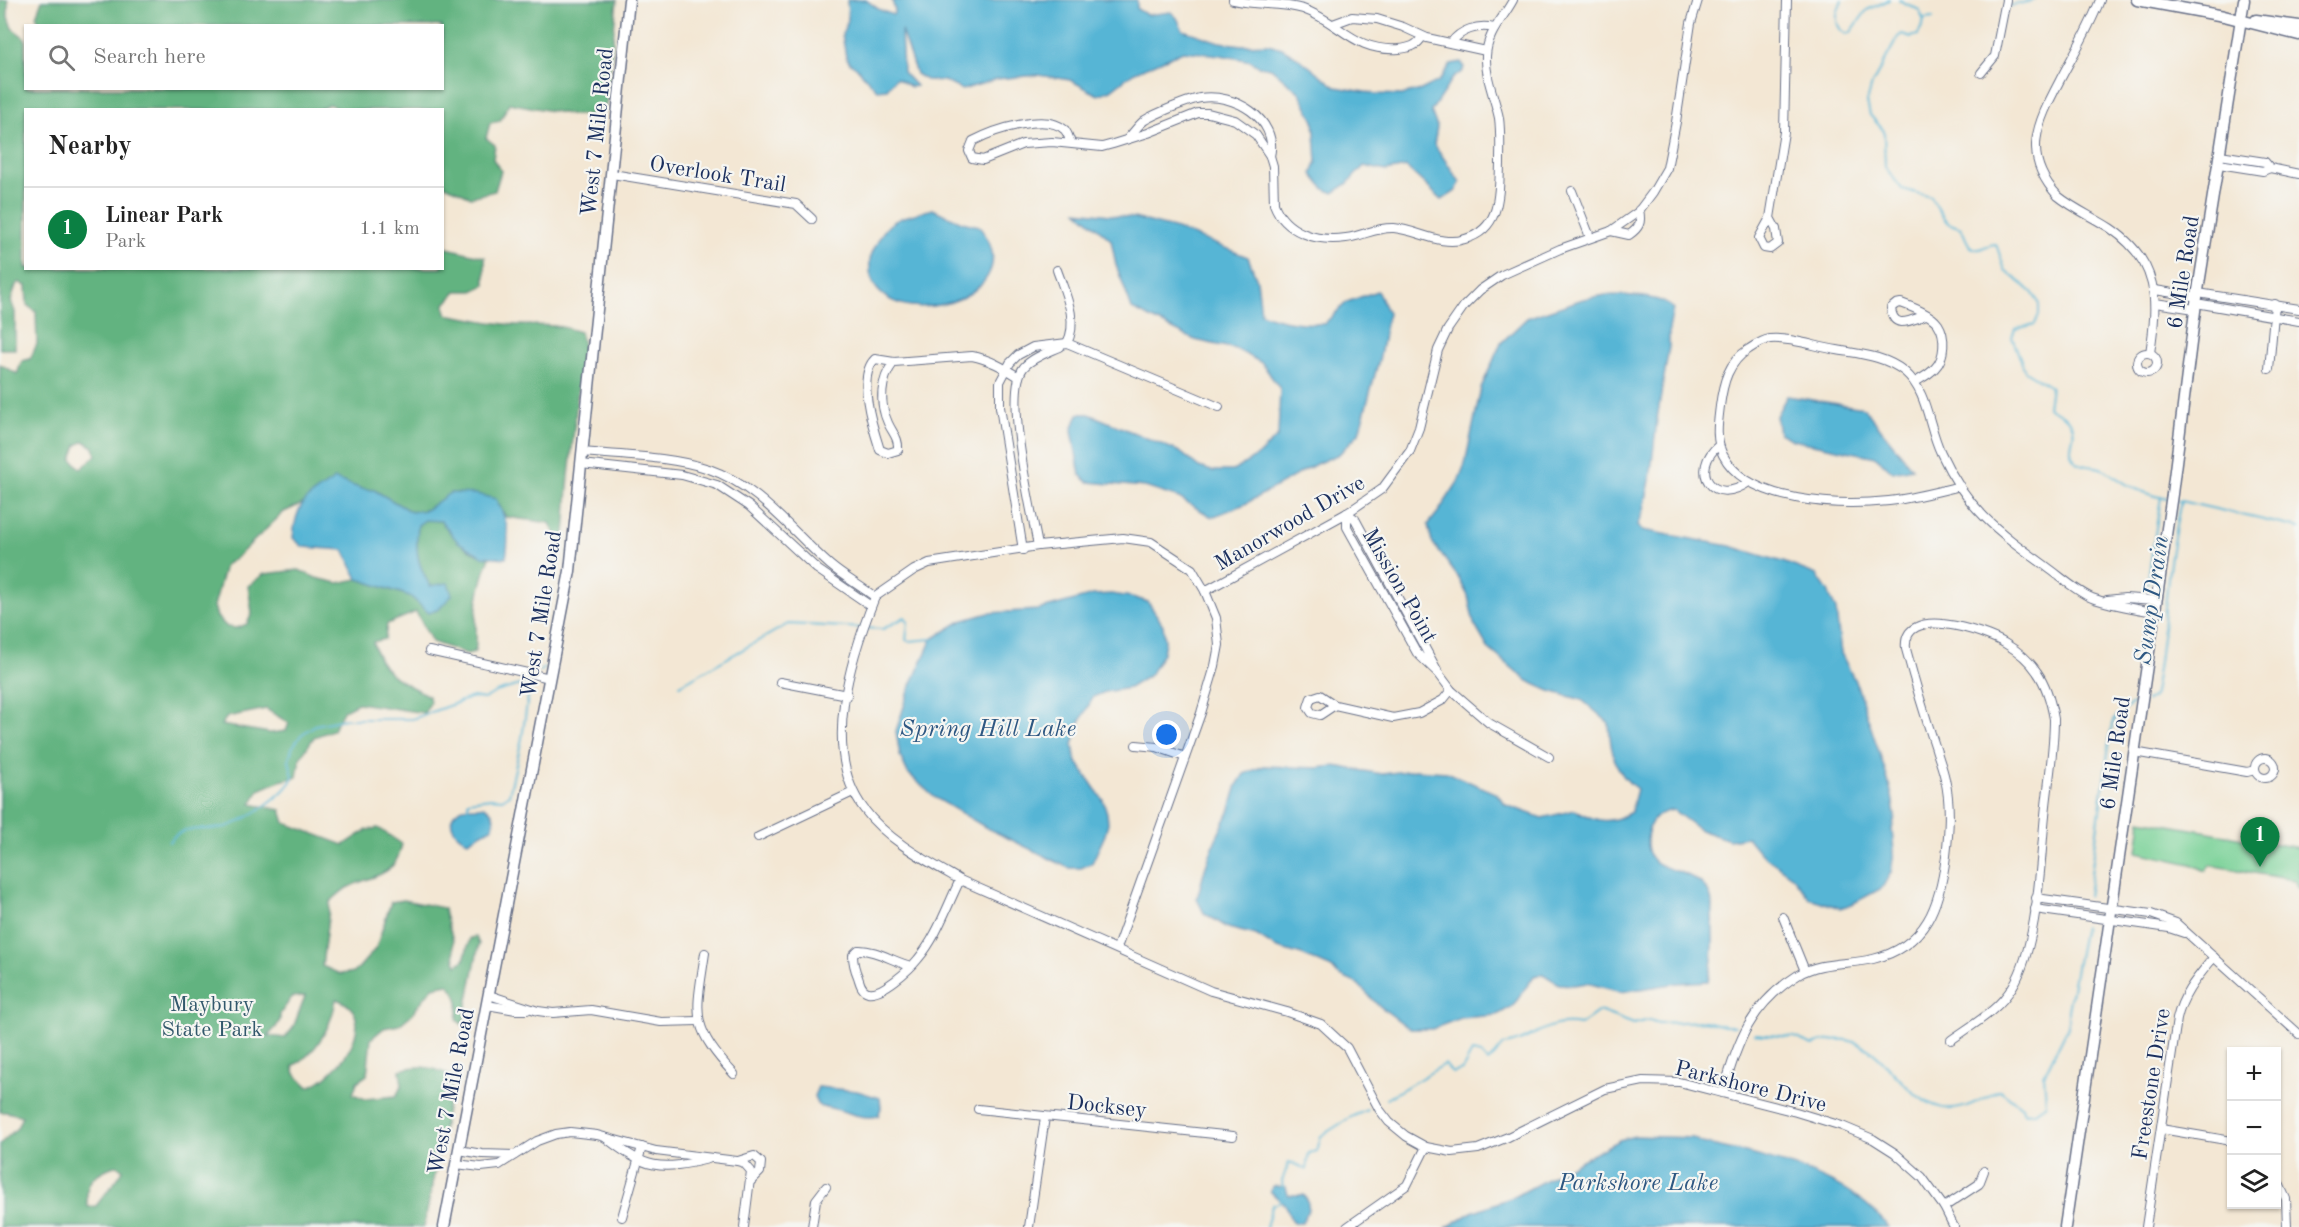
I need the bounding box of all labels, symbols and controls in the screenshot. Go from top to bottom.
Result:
search box [24,24,444,90]
icon: search [45,41,78,74]
text: Search here [93,46,206,68]
street label: West 7 Mile Road [578,47,618,218]
text: Nearby [48,134,132,160]
street label: Overlook Trail [648,153,788,197]
text: Linear Park [105,205,223,227]
street label: 6 Mile Road [2164,214,2204,331]
text: 1 [62,219,73,239]
text: 1.1 km [359,219,420,239]
text: Park [105,232,146,252]
street label: Manorwood Drive [1211,472,1369,576]
street label: Mission Point [1358,525,1441,647]
street label: West 7 Mile Road [518,529,566,700]
water label: Sump Drain [2132,534,2174,667]
street label: 6 Mile Road [2097,695,2135,812]
water label: Spring Hill Lake [900,718,1077,742]
your location [1152,720,1181,749]
pin: 1 [2240,818,2280,867]
park label: Maybury State Park [161,994,263,1041]
street label: West 7 Mile Road [425,1006,479,1177]
street label: Freestone Drive [2129,1007,2175,1162]
map controls [2227,1047,2281,1209]
button: + [2227,1047,2281,1101]
street label: Parkshore Drive [1672,1057,1829,1116]
street label: Docksey [1066,1092,1148,1122]
button: − [2227,1101,2281,1155]
button: layers [2227,1155,2281,1209]
water label: Parkshore Lake [1557,1172,1719,1196]

